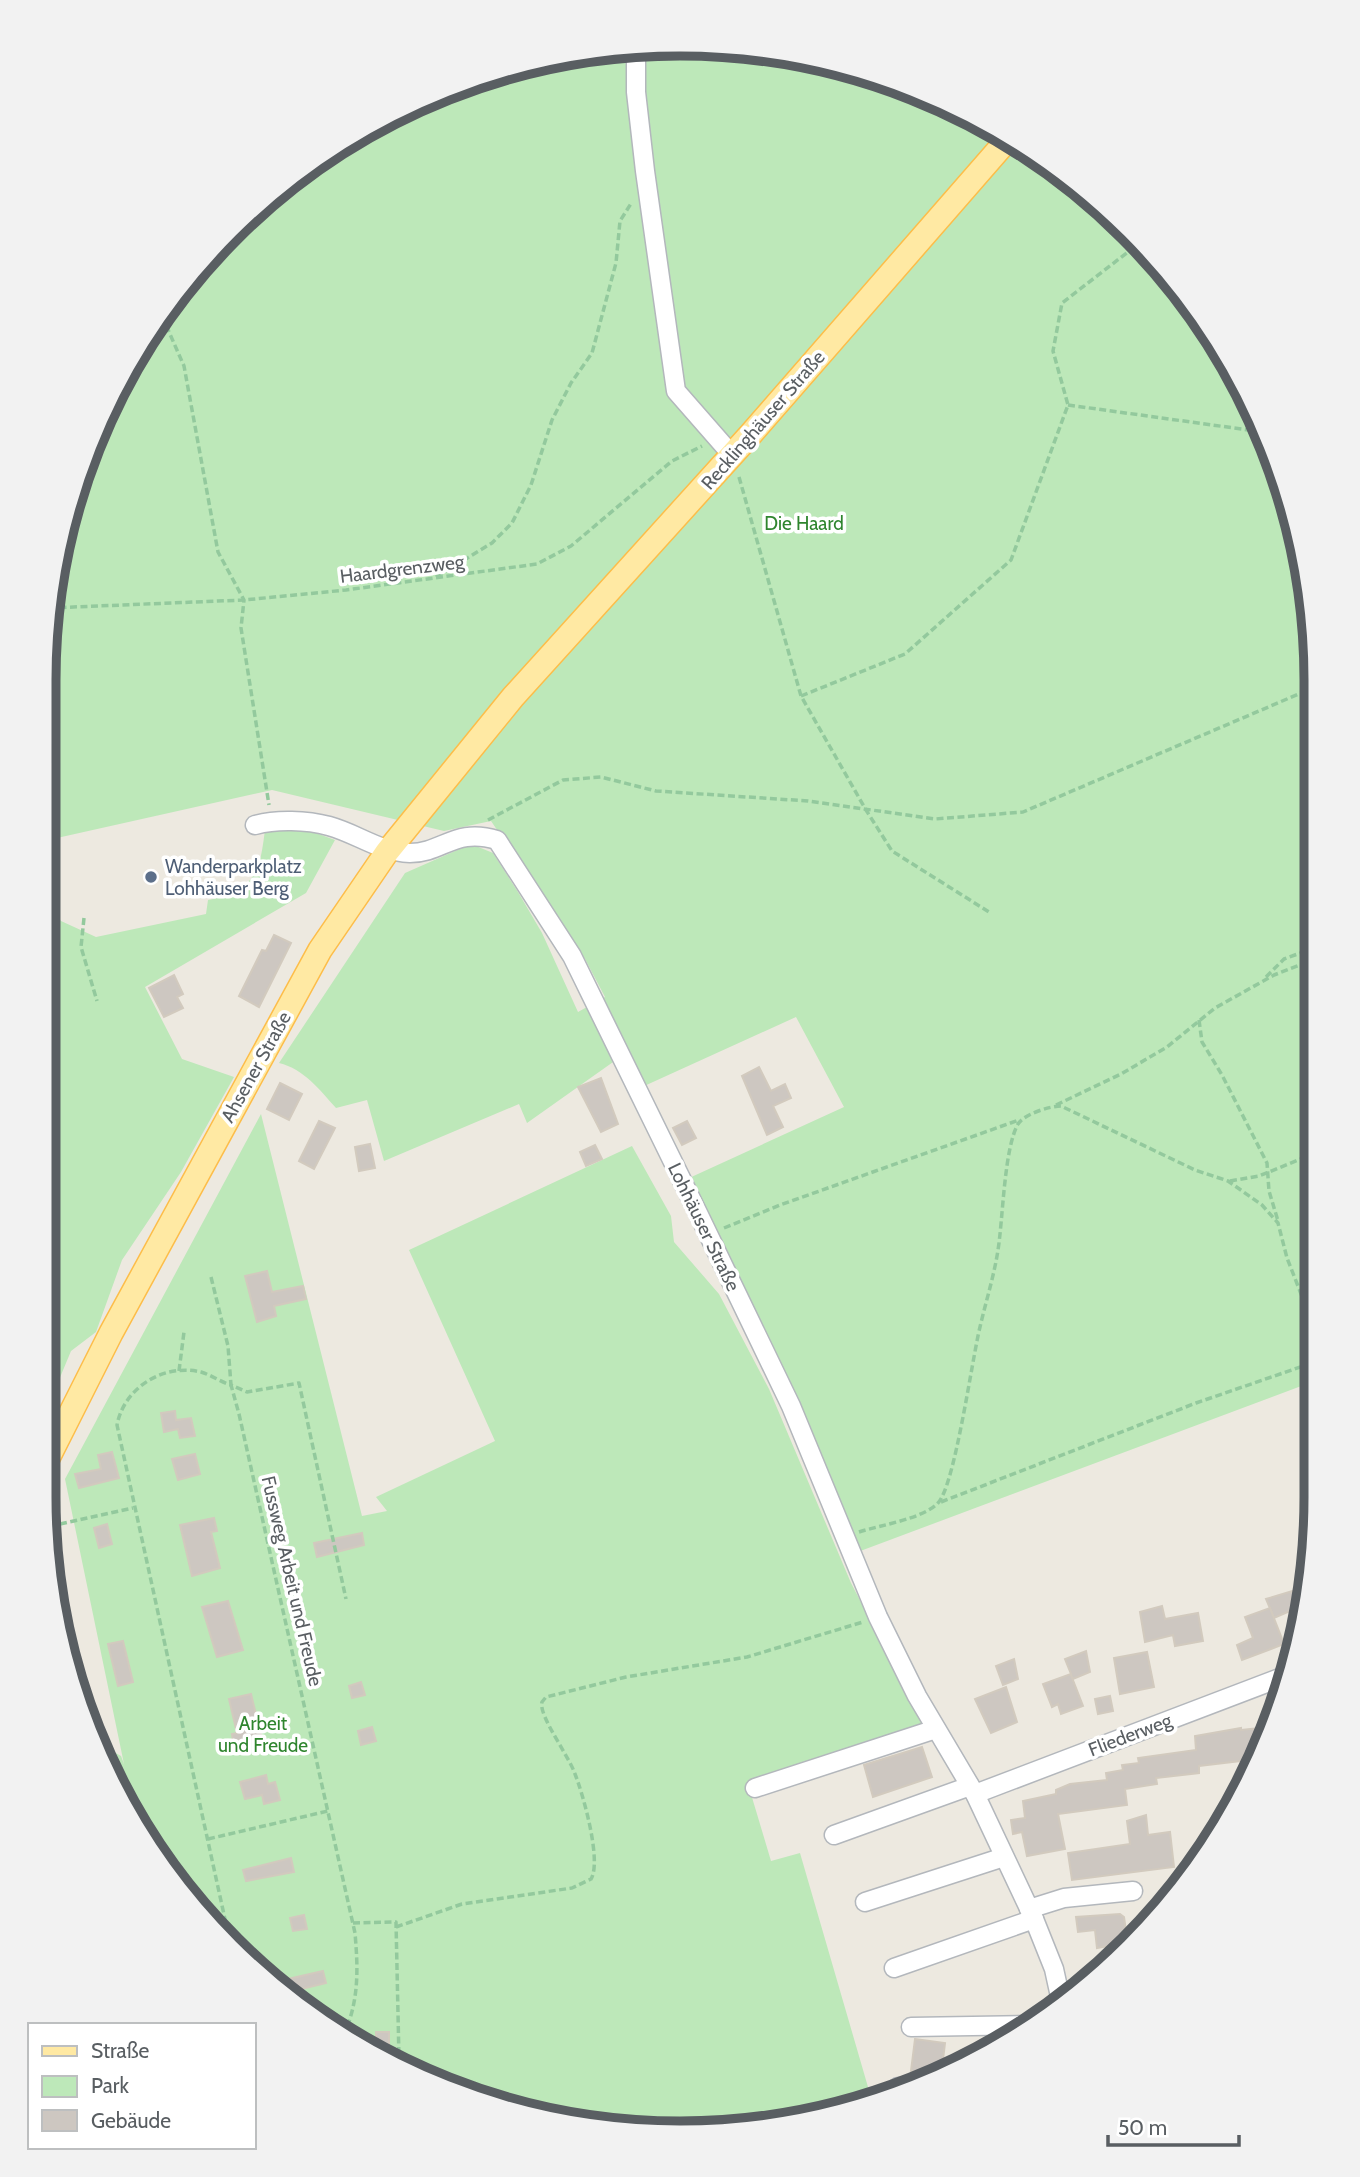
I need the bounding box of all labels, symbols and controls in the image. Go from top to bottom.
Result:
street label: Recklinghäuser Straße [696,346,830,494]
park label: Die Haard [764,512,844,535]
street label: Haardgrenzweg [338,550,466,588]
place label: Wanderparkplatz Lohhäuser Berg [165,855,302,900]
marker: Wanderparkplatz Lohhäuser Berg [143,869,159,885]
street label: Ahsener Straße [216,1007,296,1126]
street label: Lohhäuser Straße [663,1159,745,1295]
street label: Fussweg Arbeit und Freude [257,1474,327,1689]
street label: Fliederweg [1085,1708,1175,1761]
park label: Arbeit und Freude [218,1712,308,1757]
legend [28,2023,256,2149]
text: Straße [91,2038,150,2063]
text: Park [91,2073,129,2098]
scale bar [1108,2104,1239,2148]
text: Gebäude [91,2108,171,2133]
text: 50 m [1118,2115,1167,2140]

